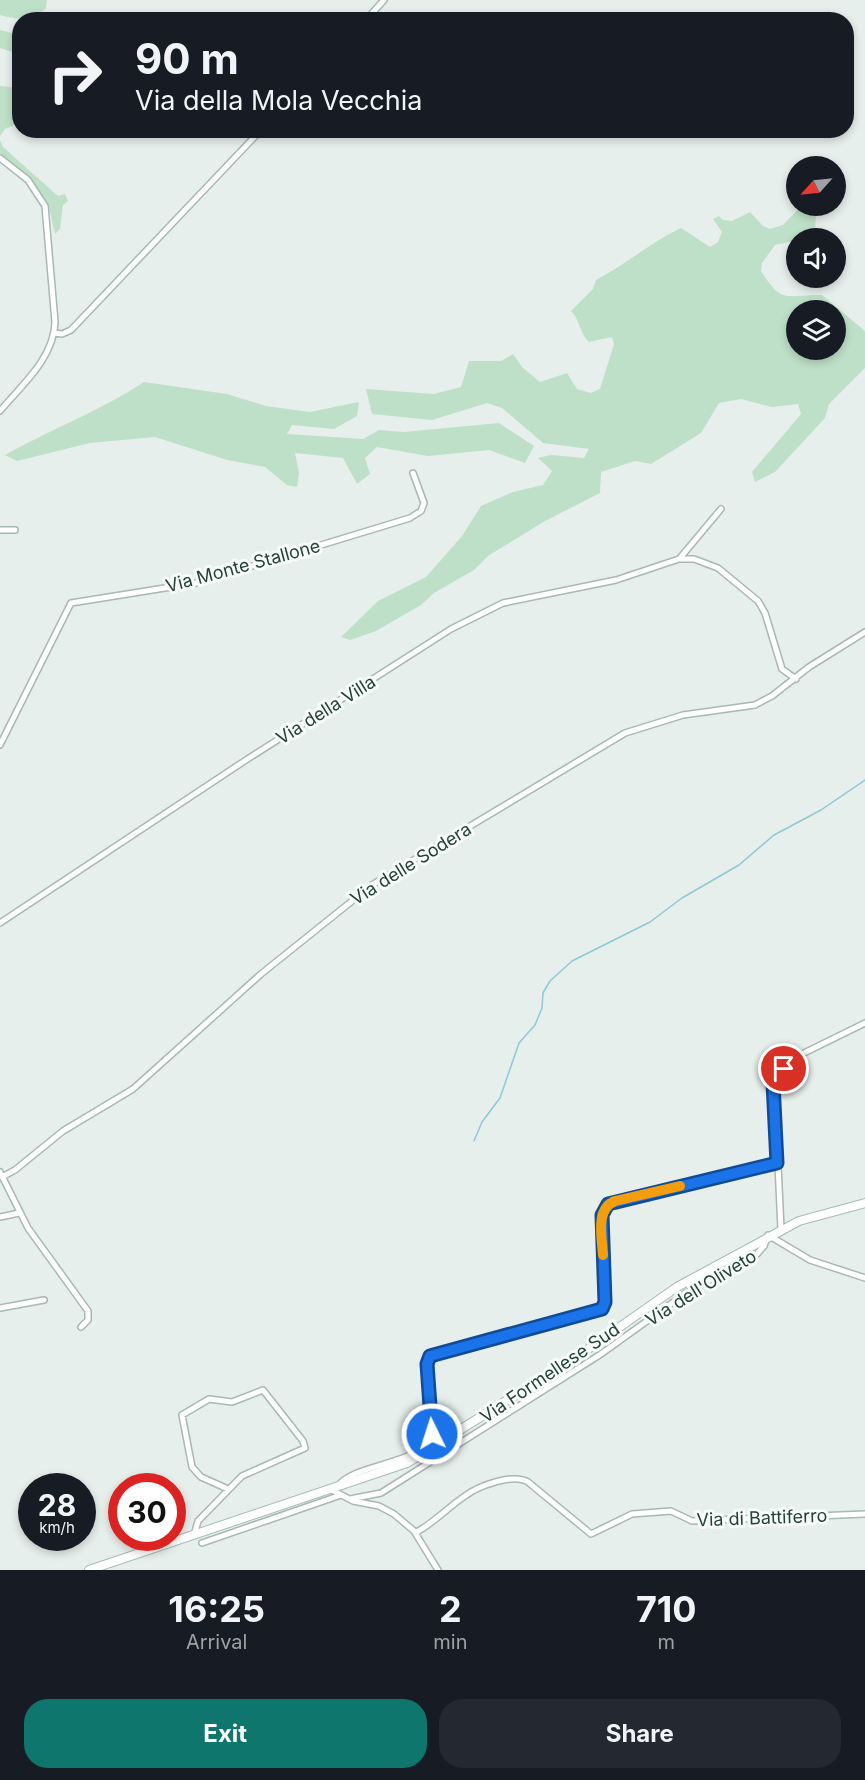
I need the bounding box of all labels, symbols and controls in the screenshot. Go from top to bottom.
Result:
text: 90 m [135,33,239,84]
icon: right [36,36,114,114]
text: Via della Mola Vecchia [135,84,422,117]
north arrow [786,156,846,216]
map controls [786,156,846,360]
button: sound [786,228,846,288]
button: layers [786,300,846,360]
street label: Via Monte Stallone [163,535,322,596]
street label: Via della Villa [272,671,379,748]
street label: Via delle Sodera [346,818,475,909]
pin [758,1043,809,1094]
icon: arrive [767,1052,800,1085]
street label: Via dell'Oliveto [641,1245,760,1330]
street label: Via Formellese Sud [476,1318,623,1427]
position arrow [400,1402,464,1466]
speed limit sign: 30 [108,1473,186,1551]
text: 28 [38,1487,76,1523]
street label: Via di Battiferro [696,1505,828,1530]
text: km/h [39,1518,75,1537]
text: 16:25 [168,1587,265,1631]
text: 2 [439,1587,462,1631]
text: 710 [636,1587,697,1631]
text: Arrival [186,1630,247,1654]
text: min [433,1630,468,1654]
text: m [657,1630,675,1654]
button: Exit [24,1699,427,1768]
button: Share [439,1699,841,1768]

